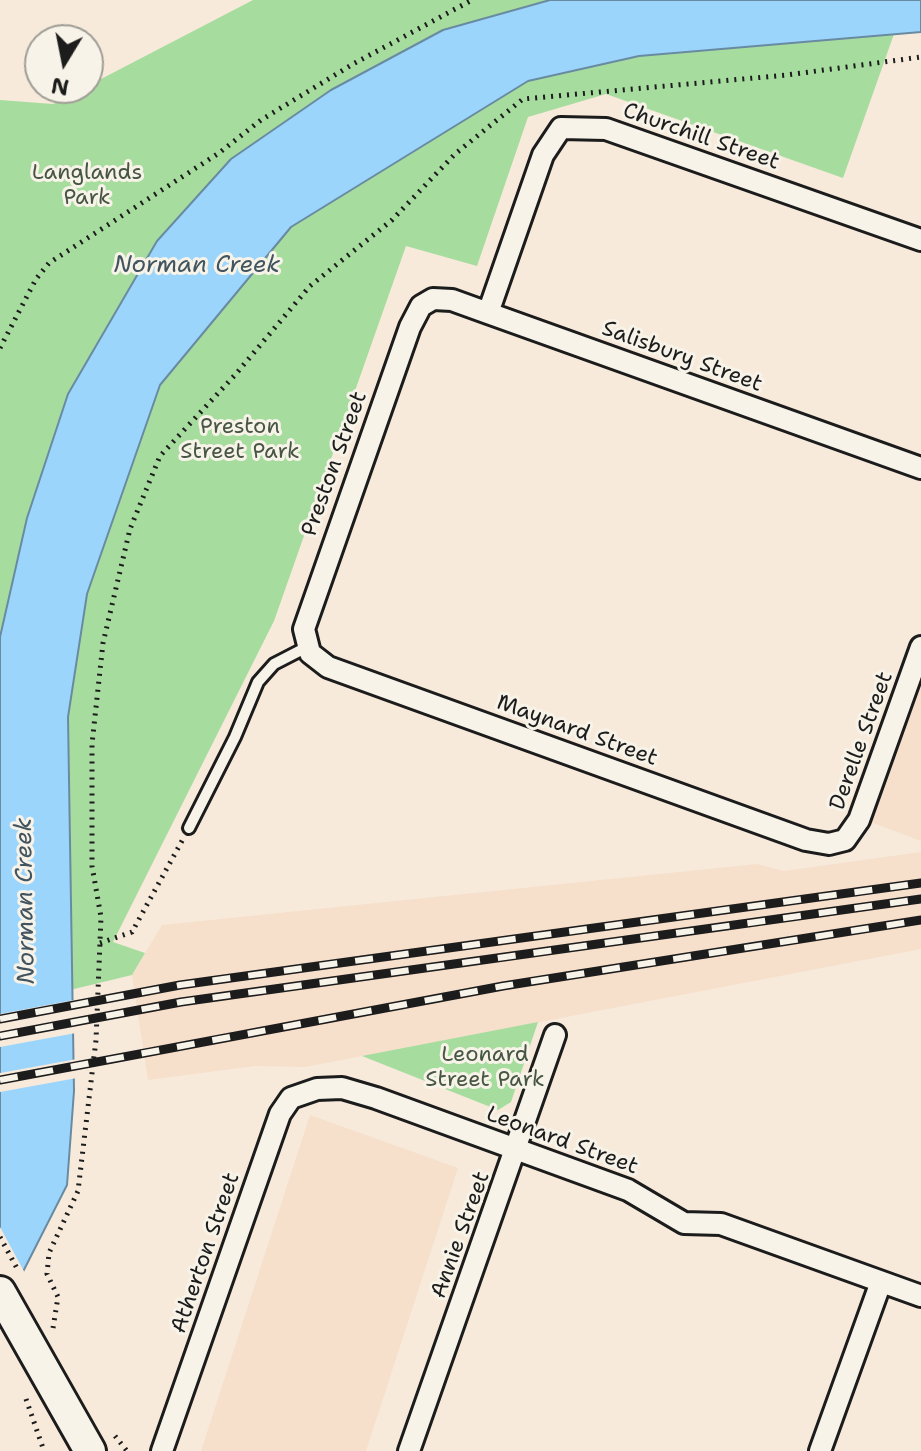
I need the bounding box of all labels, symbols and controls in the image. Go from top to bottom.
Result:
north arrow [24,24,104,104]
text: N [49,70,71,102]
street label: Churchill Street [619,98,783,176]
park label: Langlands Park [32,160,142,212]
water label: Norman Creek [114,252,280,280]
street label: Salisbury Street [598,316,766,398]
street label: Preston Street [297,388,373,540]
park label: Preston Street Park [180,414,300,466]
street label: Derelle Street [825,668,899,814]
street label: Maynard Street [493,690,661,772]
water label: Norman Creek [10,817,42,985]
park label: Leonard Street Park [425,1042,545,1094]
street label: Leonard Street [483,1101,641,1181]
street label: Annie Street [426,1168,496,1302]
street label: Atherton Street [166,1169,246,1337]

